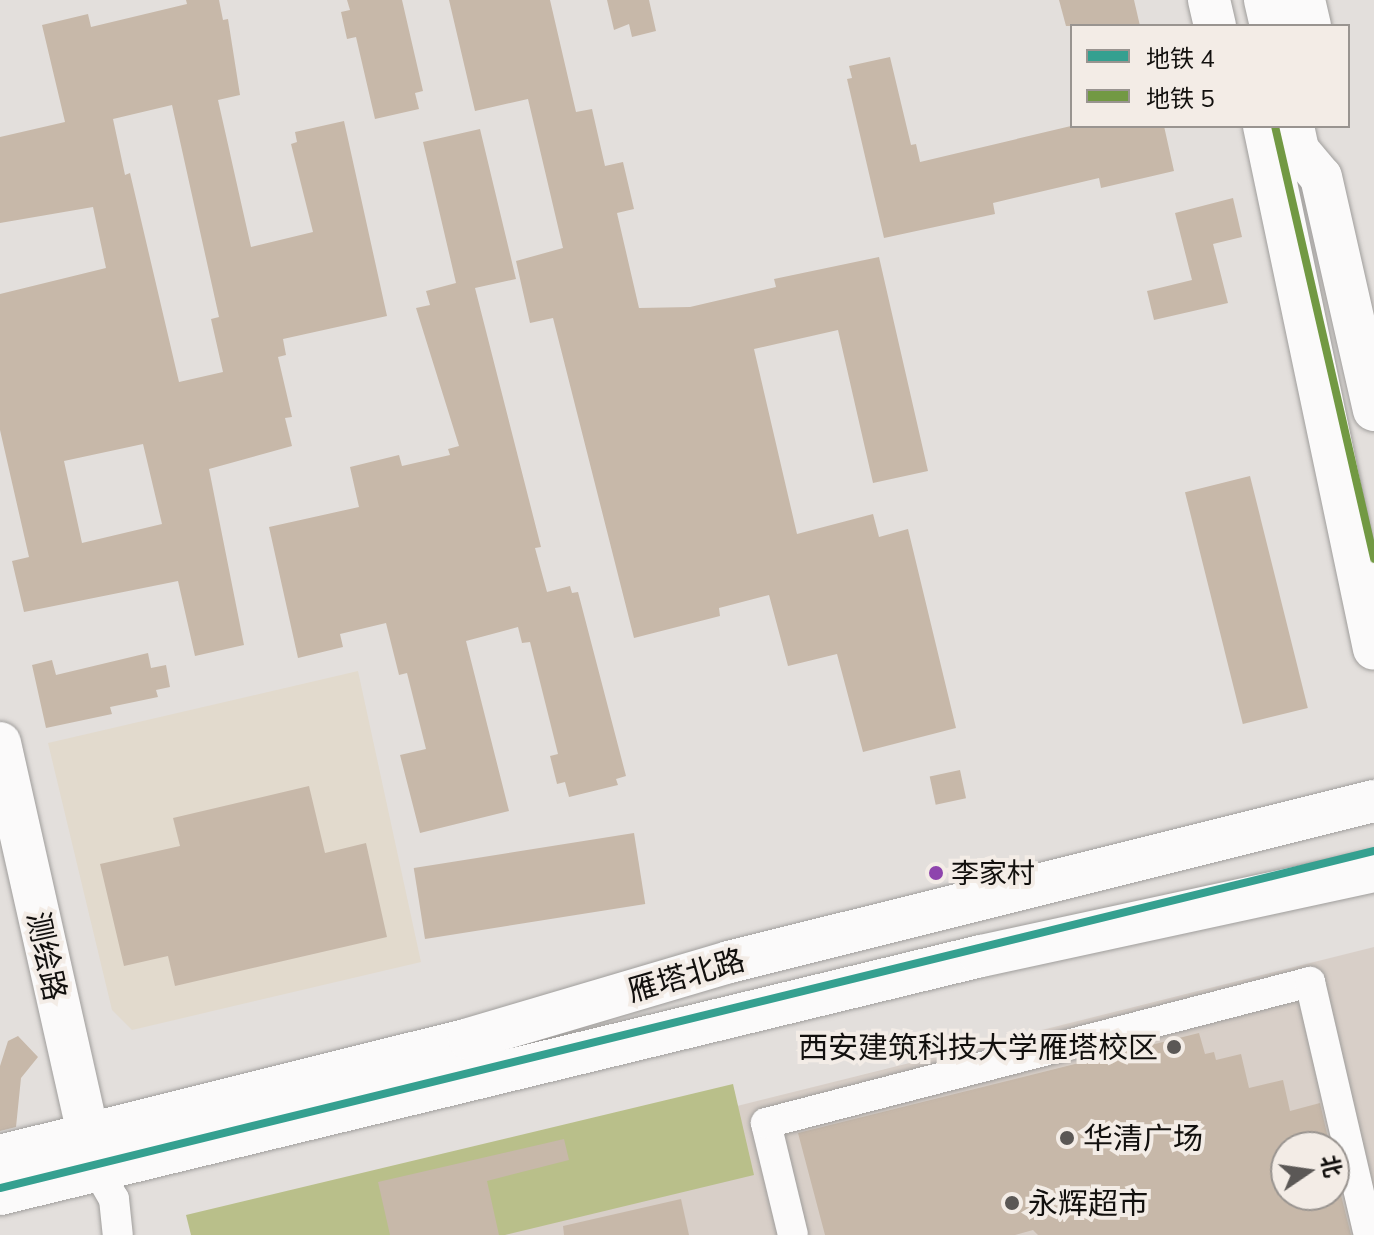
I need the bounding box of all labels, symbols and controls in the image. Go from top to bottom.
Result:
legend [1070,24,1350,128]
text: 地铁 4 [1146,43,1215,73]
text: 地铁 5 [1146,83,1215,113]
place label: 李家村 [951,856,1035,890]
marker: 李家村 [928,865,944,881]
street label: 测绘路 [20,908,74,1004]
street label: 雁塔北路 [623,941,749,1009]
place label: 西安建筑科技大学雁塔校区 [798,1029,1158,1065]
marker: 西安建筑科技大学雁塔校区 [1165,1038,1183,1056]
place label: 华清广场 [1083,1120,1203,1156]
marker: 华清广场 [1058,1129,1076,1147]
north arrow [1270,1131,1350,1211]
text: 北 [1315,1152,1348,1180]
place label: 永辉超市 [1028,1185,1148,1221]
marker: 永辉超市 [1003,1194,1021,1212]

